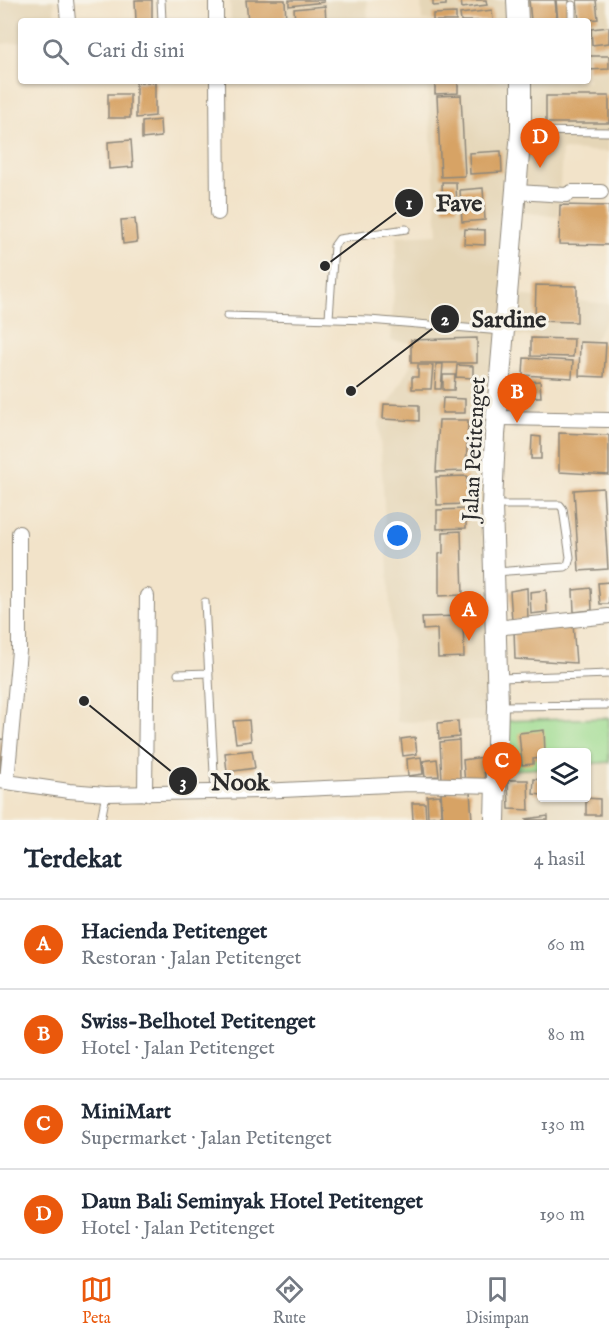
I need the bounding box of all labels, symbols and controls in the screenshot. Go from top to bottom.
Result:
search box [18,18,591,84]
icon: search [39,35,72,68]
text: Cari di sini [87,37,185,65]
pin: D [520,118,560,168]
callout: Fave [394,182,494,224]
text: Fave [436,189,482,220]
text: 1 [406,193,413,216]
callout: Sardine [430,298,558,340]
text: Sardine [472,305,546,336]
text: 2 [441,309,450,332]
pin: B [498,374,536,423]
street label: Jalan Petitenget [457,376,493,525]
your location [383,521,412,550]
pin: A [450,592,488,641]
pin: C [482,742,522,792]
map controls [537,748,591,802]
button: layers [537,748,591,802]
callout: Nook [168,760,281,802]
text: Nook [210,768,271,799]
text: 3 [180,772,186,795]
text: Terdekat [24,843,122,876]
text: 4 hasil [534,847,585,872]
text: Hacienda Petitenget [81,918,267,946]
text: A [37,932,50,957]
text: 60 m [547,932,585,957]
text: Restoran · Jalan Petitenget [81,946,301,971]
text: Swiss-Belhotel Petitenget [81,1008,316,1036]
text: B [37,1022,50,1047]
text: 80 m [548,1022,585,1047]
text: Hotel · Jalan Petitenget [81,1036,275,1061]
text: MiniMart [81,1098,171,1126]
text: C [36,1112,51,1137]
text: 130 m [540,1112,585,1137]
text: Supermarket · Jalan Petitenget [81,1126,332,1151]
text: Daun Bali Seminyak Hotel Petitenget [81,1188,423,1216]
text: D [35,1202,52,1227]
text: 190 m [539,1202,585,1227]
text: Hotel · Jalan Petitenget [81,1216,275,1241]
tab: Peta [80,1273,113,1329]
tab: Rute [273,1273,306,1329]
tab: Disimpan [466,1273,529,1329]

